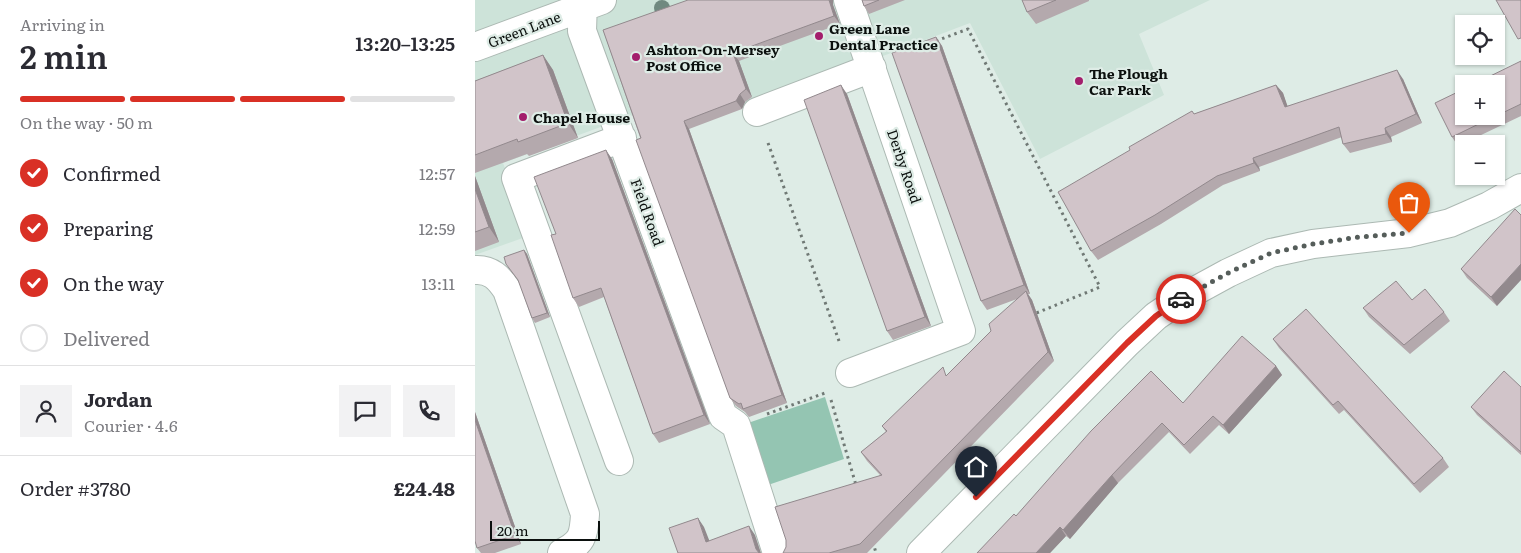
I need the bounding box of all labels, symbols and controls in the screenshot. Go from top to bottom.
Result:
street label: Green Lane [485,6,563,52]
text: Arriving in [20,12,105,36]
map controls [1455,15,1505,185]
button: locate [1455,15,1505,65]
place label: Green Lane Dental Practice [829,18,938,54]
text: 13:20–13:25 [355,29,455,57]
marker: Green Lane Dental Practice [813,30,825,42]
text: 2 min [20,31,108,79]
place label: Ashton-On-Mersey Post Office [646,39,780,75]
marker: Ashton-On-Mersey Post Office [630,51,642,63]
place label: The Plough Car Park [1089,63,1168,99]
marker: The Plough Car Park [1073,75,1085,87]
button: + [1455,75,1505,125]
place label: Chapel House [533,107,630,127]
text: On the way · 50 m [20,110,153,134]
marker: Chapel House [517,111,529,123]
street label: Derby Road [883,126,927,206]
button: − [1455,135,1505,185]
icon: check [20,159,48,187]
text: Confirmed [63,159,161,187]
text: 12:57 [419,161,455,185]
street label: Field Road [627,176,670,249]
pin [1388,182,1430,233]
icon: bag [1395,189,1423,217]
icon: check [20,214,48,242]
text: Preparing [63,214,153,242]
text: 12:59 [419,216,455,240]
icon: check [20,269,48,297]
text: On the way [63,269,164,297]
text: 13:11 [421,271,455,295]
courier [1156,274,1206,324]
icon: car [1167,285,1195,313]
text: Delivered [63,324,150,352]
button: person [20,385,72,437]
text: Jordan [84,385,153,413]
button: chat [339,385,391,437]
button: phone [403,385,455,437]
text: Courier · 4.6 [84,413,178,437]
pin [955,446,997,497]
icon: home [962,453,990,481]
text: Order #3780 [20,474,131,502]
text: £24.48 [394,474,455,502]
scale bar [490,518,600,541]
text: 20 m [497,520,529,540]

